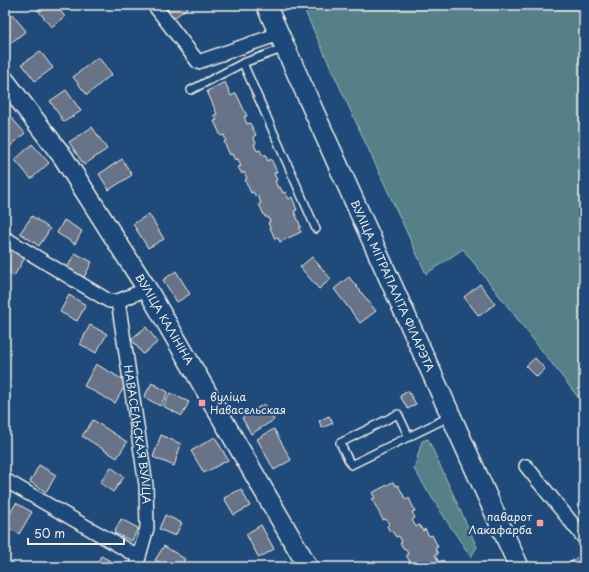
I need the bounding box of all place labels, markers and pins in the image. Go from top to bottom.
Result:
place label: вуліца Навасельская [210,388,286,418]
marker: вуліца Навасельская [197,398,207,408]
place label: паварот Лакафарба [469,508,533,538]
marker: паварот Лакафарба [535,518,545,528]

